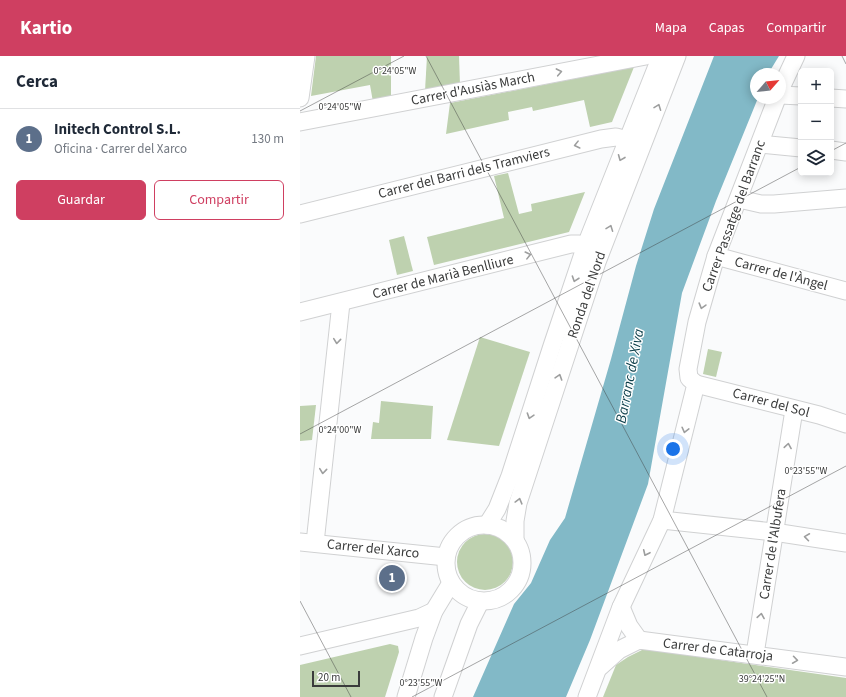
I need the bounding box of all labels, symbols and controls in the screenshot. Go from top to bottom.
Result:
text: Kartio [20,15,72,42]
text: Mapa [655,18,687,38]
text: Capas [709,18,744,38]
text: Compartir [766,18,826,38]
text: 0°24'05"W [374,64,417,78]
street label: Carrer d'Ausiàs March [409,67,537,111]
north arrow [750,68,786,104]
map controls [798,68,834,176]
button: + [798,68,834,104]
one-way arrow [556,69,562,77]
text: Cerca [16,70,58,94]
text: 0°24'05"W [319,100,362,114]
one-way arrow [654,104,662,111]
button: − [798,104,834,140]
text: Initech Control S.L. [54,119,181,140]
text: 1 [26,130,32,148]
text: 130 m [251,130,284,148]
street label: Carrer Passatge del Barranc [697,137,771,295]
text: Oficina · Carrer del Xarco [54,140,187,158]
button: layers [798,140,834,176]
one-way arrow [573,141,580,149]
street label: Carrer del Barri dels Tramviers [376,142,552,204]
one-way arrow [618,153,626,161]
button: Guardar [16,180,146,220]
button: Compartir [154,180,284,220]
one-way arrow [606,224,614,231]
street label: Ronda del Nord [563,249,611,341]
street label: Carrer de Marià Benlliure [370,250,516,304]
one-way arrow [524,251,531,260]
street label: Carrer de l'Àngel [732,252,830,296]
one-way arrow [571,275,579,282]
one-way arrow [698,302,707,309]
water label: Barranc de Xiva [611,327,649,425]
one-way arrow [332,338,341,344]
one-way arrow [554,374,563,381]
street label: Carrer del Sol [730,383,812,423]
one-way arrow [526,412,534,419]
text: 0°24'00"W [319,423,362,437]
one-way arrow [681,426,689,433]
your location [663,439,683,459]
one-way arrow [783,443,792,449]
text: 0°23'55"W [785,464,828,478]
one-way arrow [319,468,328,474]
street label: Carrer de l'Albufera [754,487,792,601]
one-way arrow [514,498,523,505]
one-way arrow [804,533,810,542]
street label: Carrer del Xarco [326,534,420,564]
one-way arrow [643,549,651,557]
pin: 1 [379,563,405,593]
one-way arrow [756,613,765,619]
street label: Carrer de Catarroja [662,633,774,667]
one-way arrow [792,655,798,664]
scale bar [312,669,360,688]
text: 20 m [318,670,340,685]
text: 39°24'25"N [739,672,785,686]
text: 0°23'55"W [400,676,443,690]

